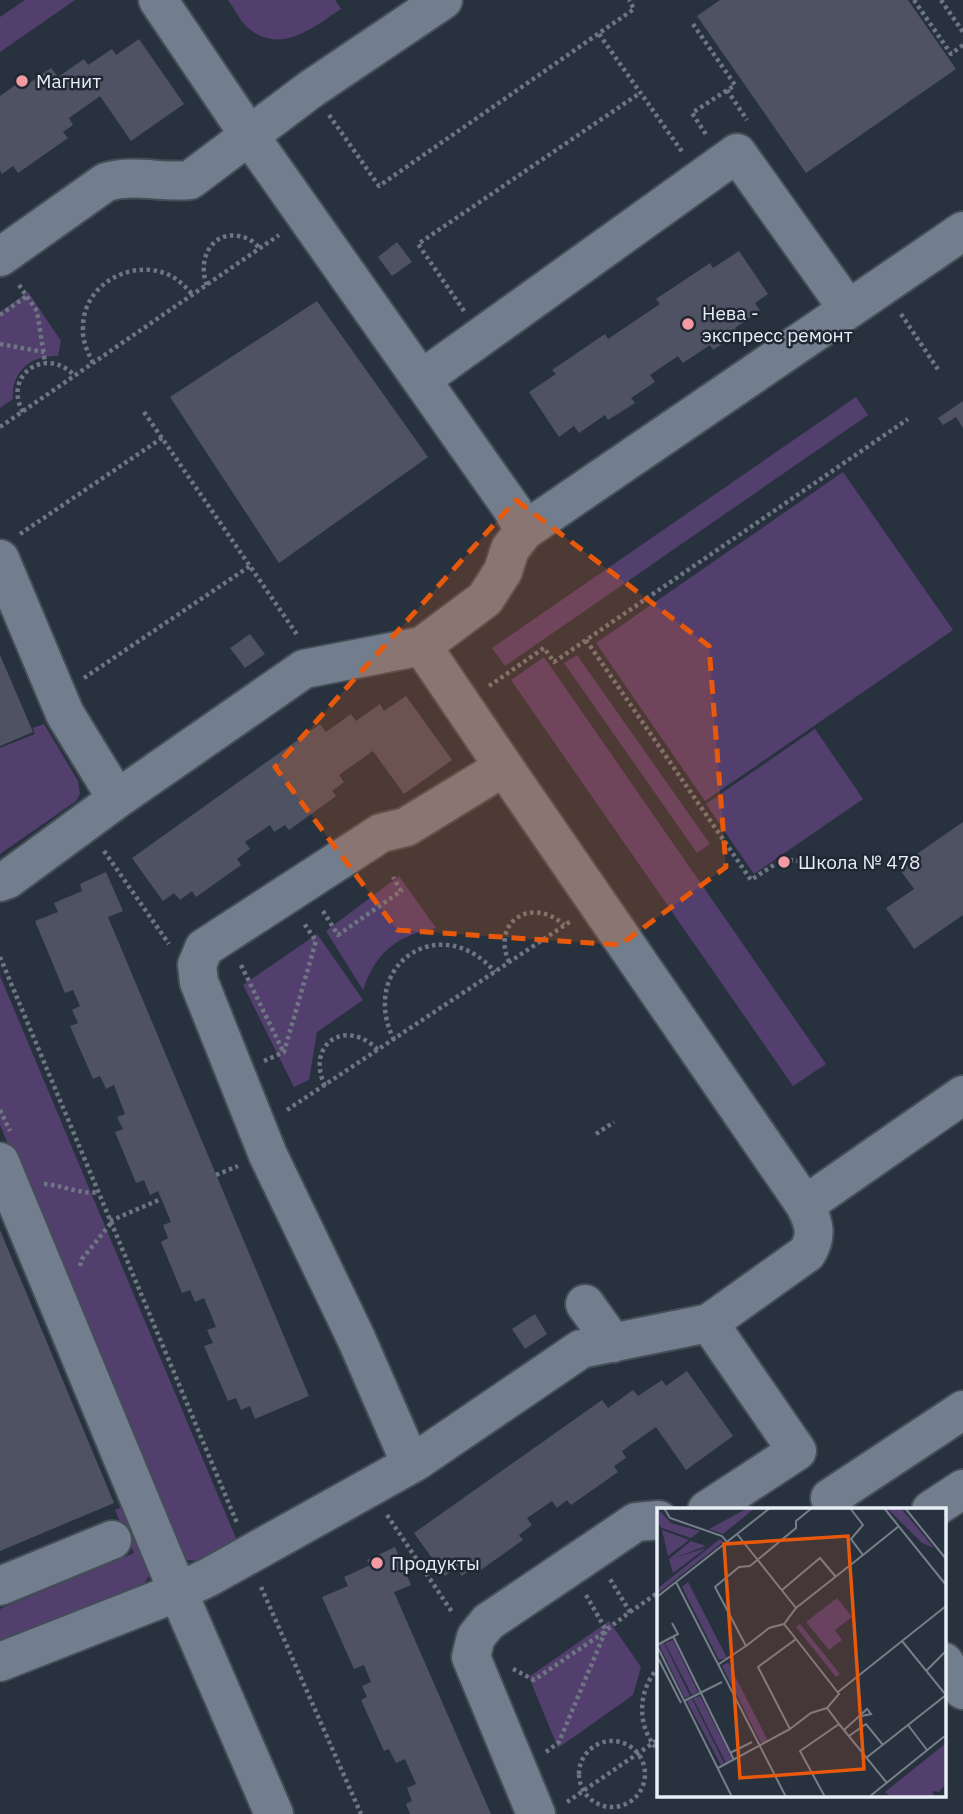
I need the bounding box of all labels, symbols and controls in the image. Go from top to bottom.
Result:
place label: Магнит [36,69,101,93]
marker: Магнит [14,73,30,89]
place label: Нева - экспресс ремонт [702,301,853,347]
marker: Нева - экспресс ремонт [680,316,696,332]
place label: Школа № 478 [798,850,920,874]
marker: Школа № 478 [776,854,792,870]
inset map [657,1508,946,1797]
place label: Продукты [391,1551,480,1575]
marker: Продукты [369,1555,385,1571]

